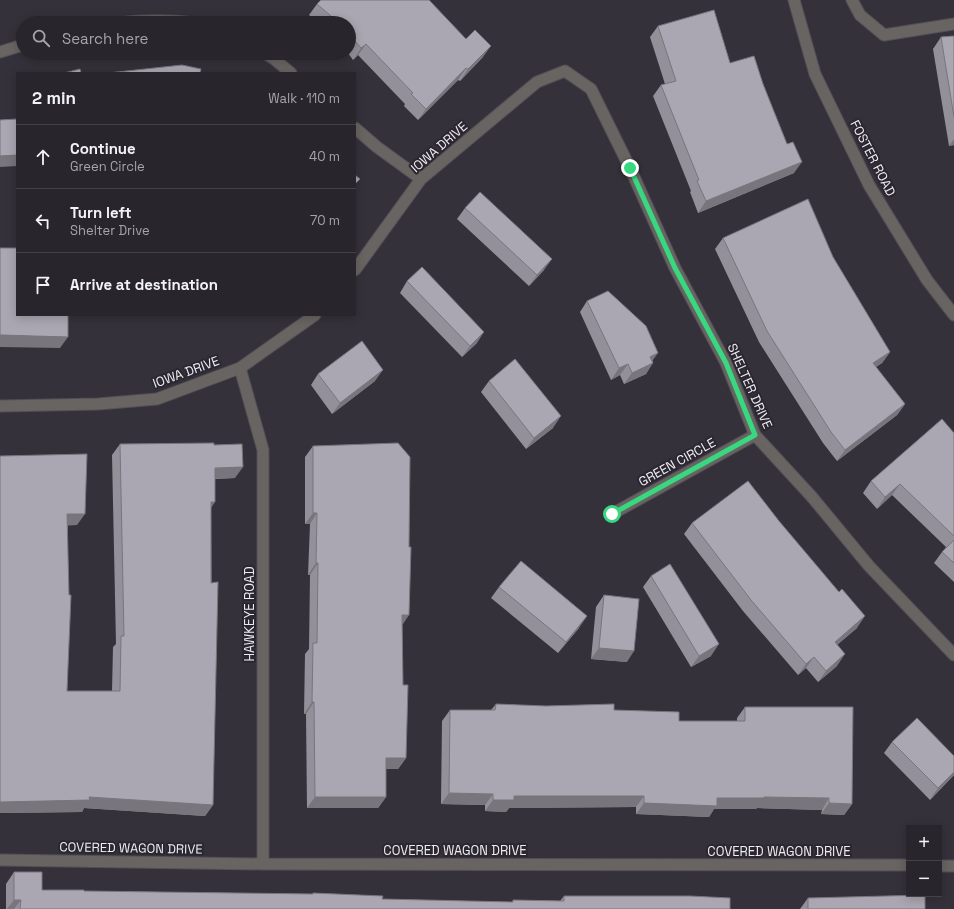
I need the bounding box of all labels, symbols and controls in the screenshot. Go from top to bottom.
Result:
search box [16,16,356,60]
icon: search [30,27,52,49]
text: Search here [62,29,148,48]
text: 2 min [32,87,76,109]
text: Walk · 110 m [268,90,340,107]
street label: FOSTER ROAD [847,117,899,199]
street label: IOWA DRIVE [407,118,471,176]
text: Continue [70,139,136,158]
icon: ahead [32,146,54,168]
text: 40 m [309,148,340,165]
text: Green Circle [70,158,145,175]
route end [621,159,639,177]
text: Turn left [70,203,132,222]
icon: left [32,210,54,232]
text: 70 m [310,212,340,229]
text: Shelter Drive [70,222,150,239]
icon: arrive [32,274,54,296]
text: Arrive at destination [70,275,218,294]
street label: SHELTER DRIVE [724,341,776,431]
street label: IOWA DRIVE [150,352,222,392]
street label: GREEN CIRCLE [635,434,719,490]
route start [603,505,621,523]
street label: HAWKEYE ROAD [241,566,258,662]
map controls [906,825,942,897]
button: + [906,825,942,861]
street label: COVERED WAGON DRIVE [59,838,203,858]
street label: COVERED WAGON DRIVE [383,842,527,859]
street label: COVERED WAGON DRIVE [707,843,851,860]
button: − [906,861,942,897]

